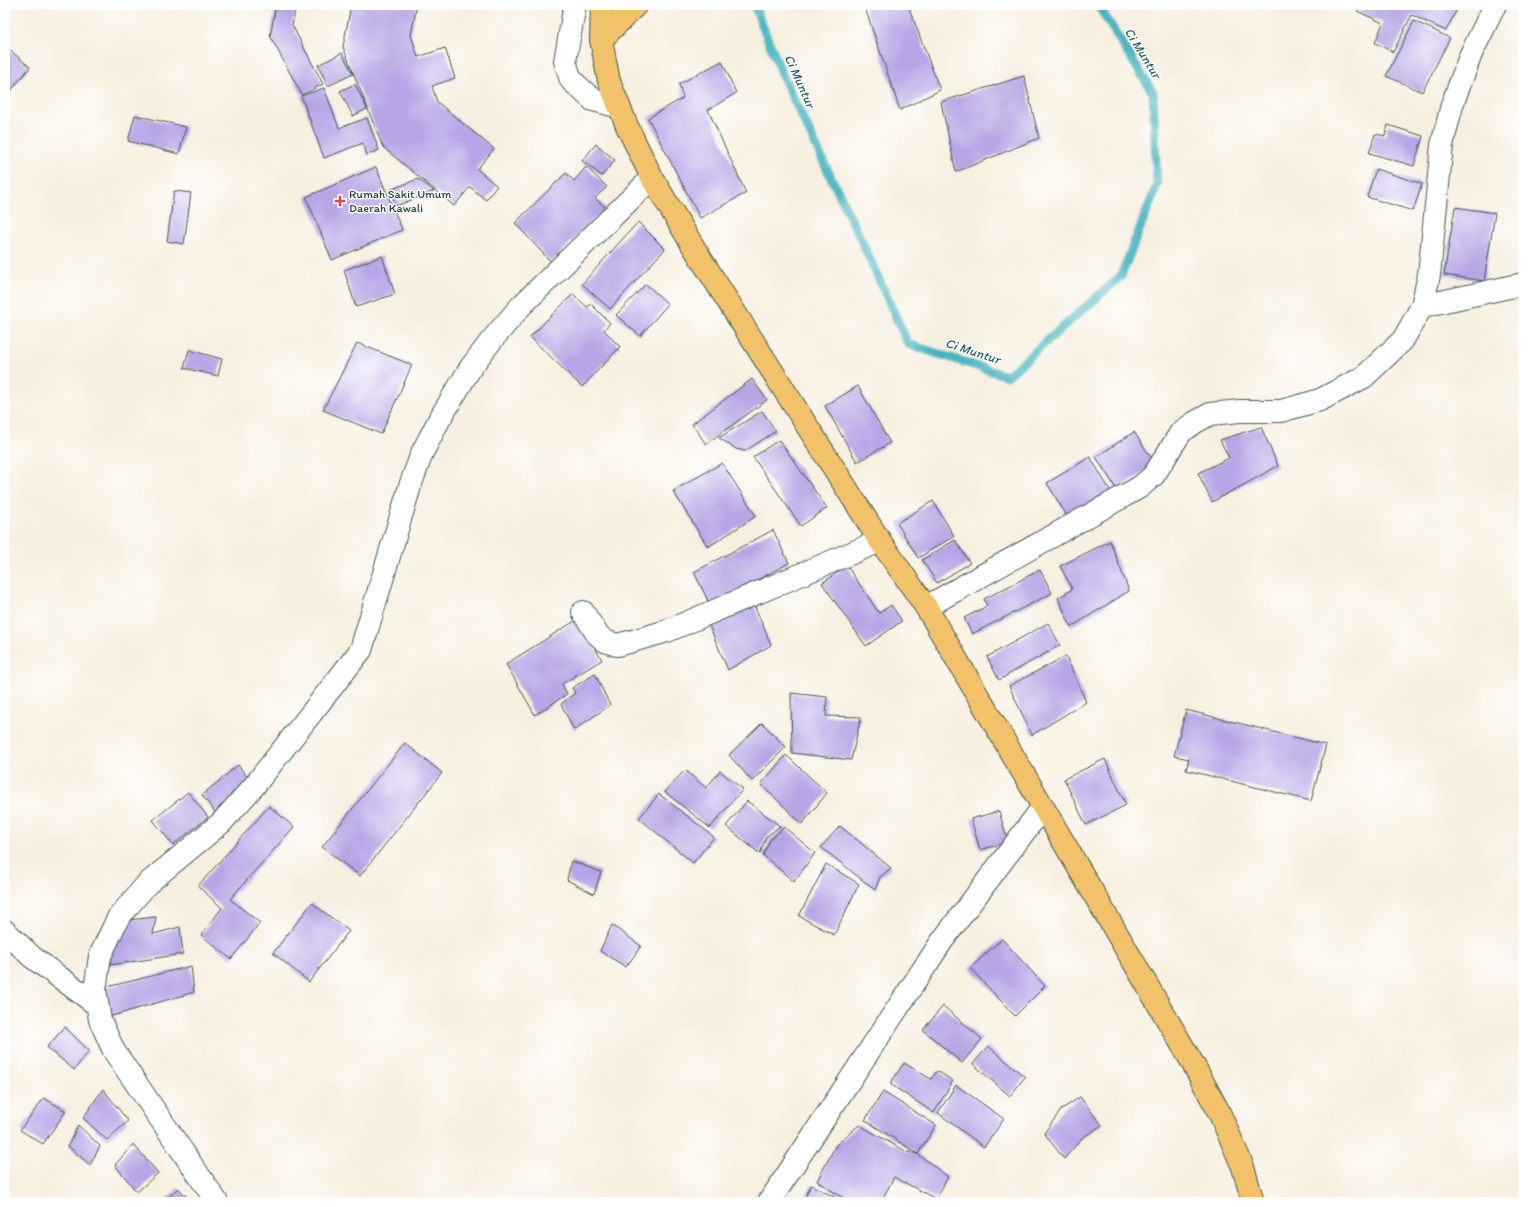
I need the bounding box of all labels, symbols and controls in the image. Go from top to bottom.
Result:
water label: Ci Muntur [1122,25,1165,83]
water label: Ci Muntur [782,52,819,112]
place label: Rumah Sakit Umum Daerah Kawali [349,187,451,215]
marker: Rumah Sakit Umum Daerah Kawali [334,195,346,207]
water label: Ci Muntur [944,335,1004,367]

